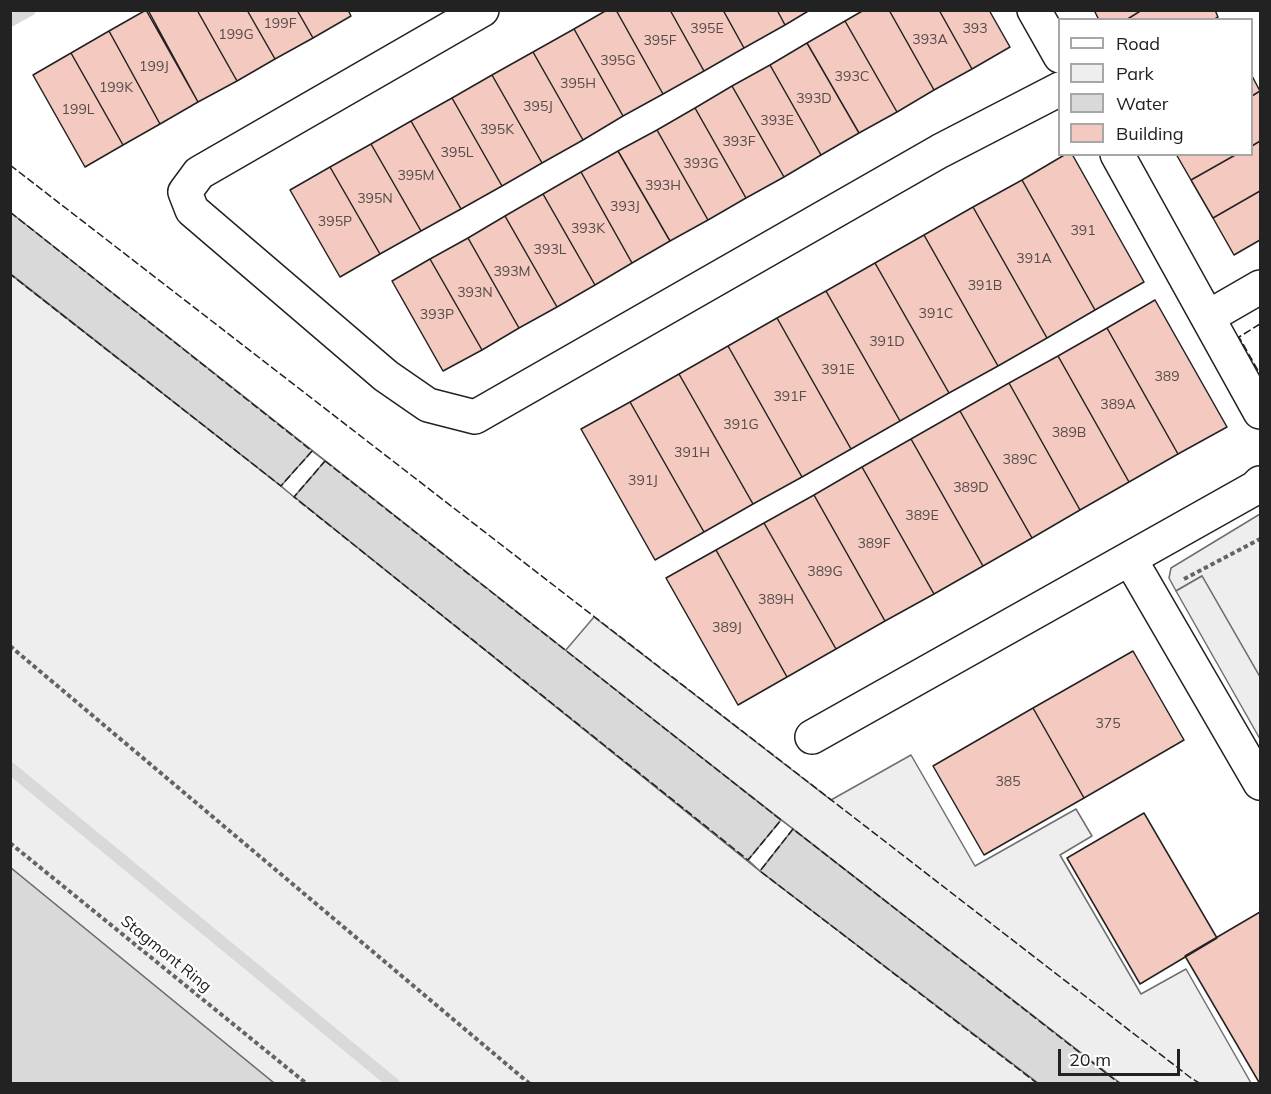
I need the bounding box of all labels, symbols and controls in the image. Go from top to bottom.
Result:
house number: 199F [263,16,297,32]
legend [1058,18,1253,156]
house number: 395E [690,21,724,37]
house number: 393 [962,21,988,37]
house number: 199G [218,27,254,43]
house number: 393A [912,32,948,48]
text: Road [1116,32,1160,55]
house number: 395F [643,33,677,49]
house number: 395G [600,53,636,69]
house number: 199J [139,59,169,75]
text: Park [1116,62,1154,85]
house number: 393C [835,69,869,85]
house number: 395H [560,76,596,92]
house number: 199K [99,80,133,96]
house number: 393D [796,91,832,107]
text: Water [1116,92,1168,115]
house number: 395J [523,99,553,115]
house number: 199L [62,102,94,118]
house number: 393E [760,113,794,129]
house number: 395K [480,122,514,138]
text: Building [1116,122,1184,145]
house number: 393F [722,134,756,150]
house number: 395L [441,145,473,161]
house number: 393G [683,156,719,172]
house number: 395M [397,168,435,184]
house number: 393H [645,178,681,194]
house number: 395N [357,191,393,207]
house number: 393J [610,199,640,215]
house number: 395P [318,214,352,230]
house number: 393K [571,221,605,237]
house number: 391 [1070,223,1096,239]
house number: 393L [534,242,566,258]
house number: 391A [1016,251,1052,267]
house number: 393M [493,264,531,280]
house number: 391B [968,278,1002,294]
house number: 393N [457,285,493,301]
house number: 391C [919,306,953,322]
house number: 393P [420,307,454,323]
house number: 391D [869,334,905,350]
house number: 391E [821,362,855,378]
house number: 389 [1154,369,1180,385]
house number: 391F [773,389,807,405]
house number: 389A [1100,397,1136,413]
house number: 391G [723,417,759,433]
house number: 389B [1052,425,1086,441]
house number: 391H [674,445,710,461]
house number: 389C [1003,452,1037,468]
house number: 391J [628,473,658,489]
house number: 389D [953,480,989,496]
house number: 389E [905,508,939,524]
house number: 389F [857,536,891,552]
house number: 389G [807,564,843,580]
house number: 389H [758,592,794,608]
house number: 389J [712,620,742,636]
house number: 375 [1095,716,1121,732]
house number: 385 [995,774,1021,790]
street label: Stagmont Ring [117,912,215,996]
scale bar [1061,1037,1182,1075]
text: 20 m [1069,1048,1111,1071]

